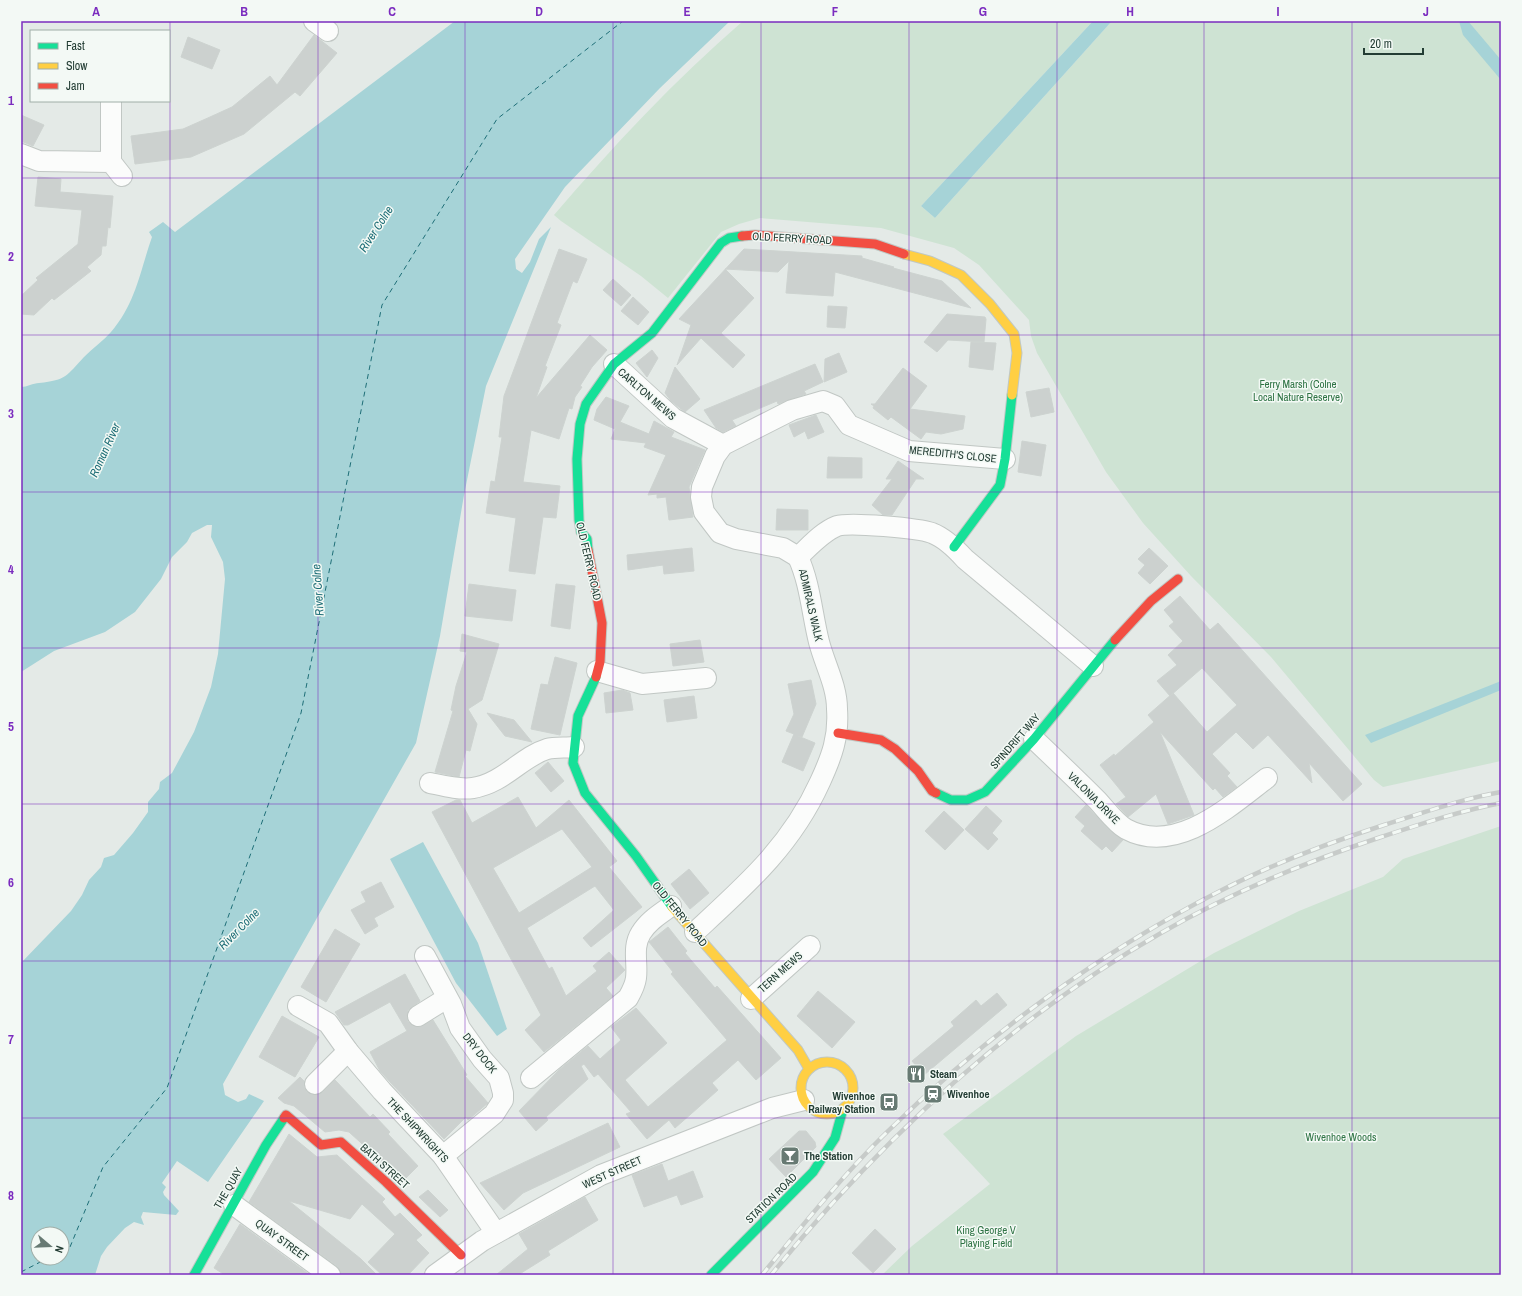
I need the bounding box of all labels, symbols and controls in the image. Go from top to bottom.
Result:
text: A [92,3,100,20]
text: B [240,3,248,20]
text: C [388,3,396,20]
text: D [535,3,543,20]
text: E [683,3,691,20]
text: F [832,3,839,20]
text: G [979,3,987,20]
text: H [1126,3,1134,20]
text: I [1277,3,1280,20]
text: J [1423,3,1429,20]
legend [30,30,170,102]
scale bar [1364,30,1423,56]
text: 20 m [1370,36,1392,52]
text: Fast [66,38,85,54]
text: Slow [66,58,88,74]
text: Jam [66,78,85,94]
text: 1 [8,92,14,109]
water label: River Colne [355,202,397,255]
street label: OLD FERRY ROAD [752,229,832,247]
text: 2 [8,248,14,265]
street label: CARLTON MEWS [615,365,679,423]
park label: Ferry Marsh (Colne Local Nature Reserve) [1253,377,1343,404]
text: 3 [8,405,14,422]
water label: Roman River [86,420,124,480]
street label: MEREDITH'S CLOSE [909,442,997,466]
street label: OLD FERRY ROAD [573,521,605,601]
text: 4 [8,561,14,578]
water label: River Colne [308,563,328,616]
street label: ADMIRALS WALK [796,566,826,643]
street label: SPINDRIFT WAY [987,710,1043,772]
text: 5 [8,718,14,735]
street label: VALONIA DRIVE [1065,769,1123,827]
text: 6 [8,874,14,891]
street label: OLD FERRY ROAD [649,879,711,949]
water label: River Colne [215,905,263,953]
street label: TERN MEWS [755,948,805,996]
street label: DRY DOCK [460,1030,500,1076]
text: 7 [8,1031,14,1048]
restaurant icon: Steam [905,1063,927,1085]
place label: Steam [930,1067,957,1081]
station icon: Wivenhoe [922,1083,944,1105]
place label: Wivenhoe [947,1087,990,1101]
place label: Wivenhoe Railway Station [808,1089,875,1116]
bus stop icon: Wivenhoe Railway Station [878,1091,900,1113]
street label: THE SHIPWRIGHTS [384,1094,452,1166]
park label: Wivenhoe Woods [1305,1130,1377,1144]
street label: BATH STREET [357,1140,413,1192]
bar icon: The Station [779,1145,801,1167]
place label: The Station [804,1149,853,1163]
street label: WEST STREET [580,1152,645,1191]
street label: THE QUAY [211,1165,245,1211]
street label: STATION ROAD [742,1170,800,1226]
text: 8 [8,1187,14,1204]
street label: QUAY STREET [252,1216,312,1264]
park label: King George V Playing Field [956,1223,1016,1250]
north arrow [30,1226,70,1266]
text: N [52,1244,67,1255]

